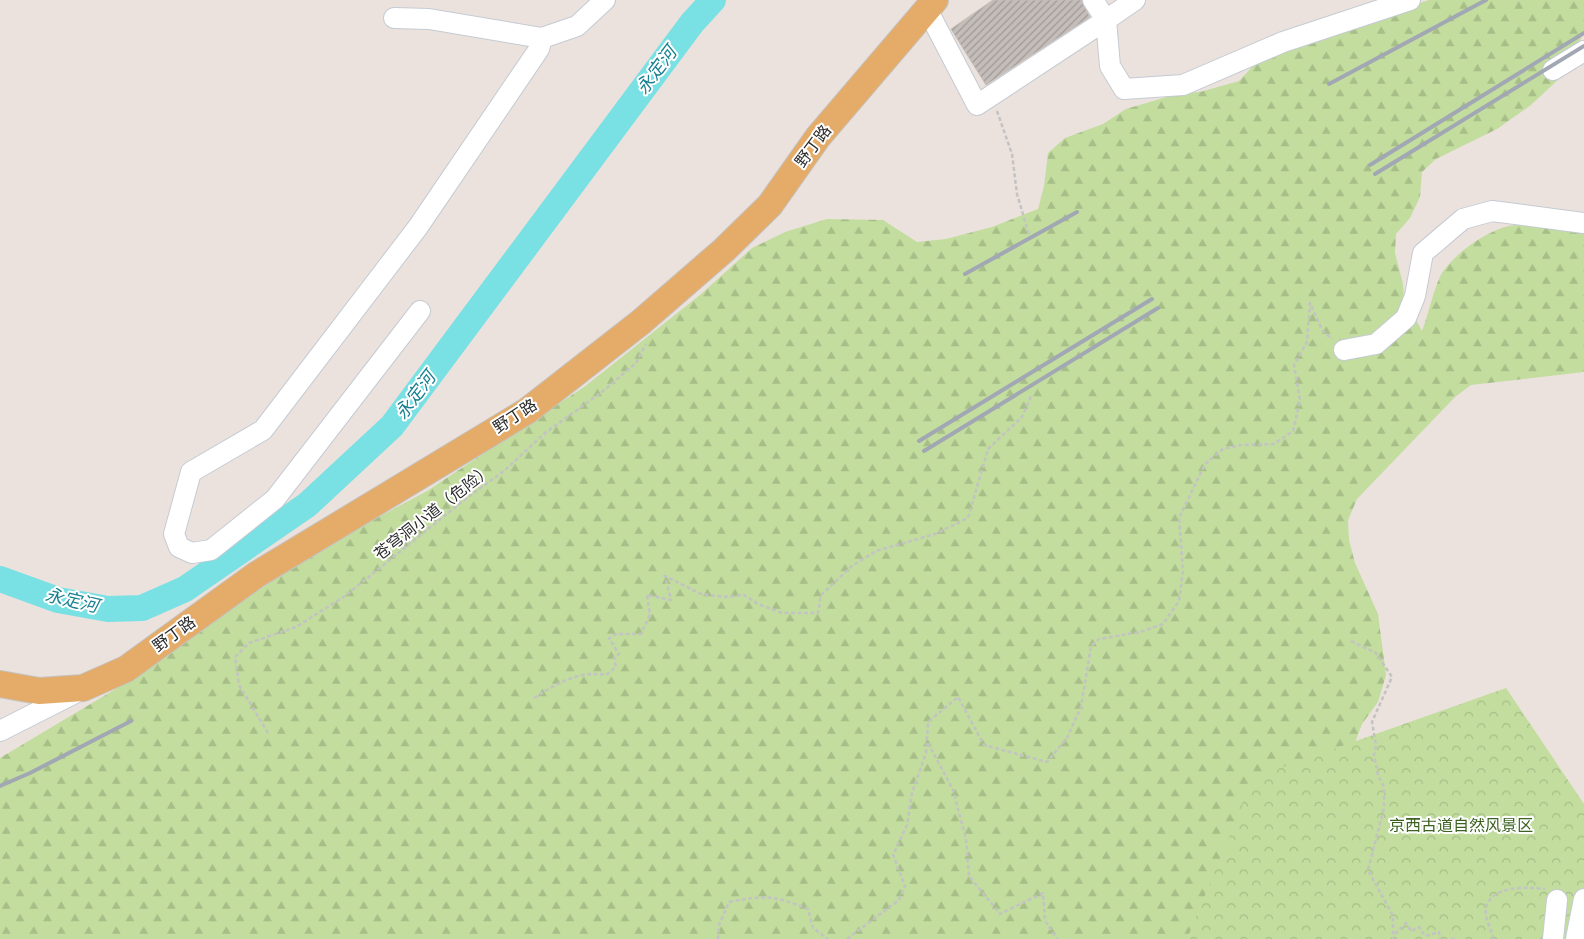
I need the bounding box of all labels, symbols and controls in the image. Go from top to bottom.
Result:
water label: 永定河 [631,40,682,98]
street label: 野丁路 [791,121,835,171]
water label: 永定河 [390,365,441,423]
street label: 野丁路 [490,395,540,437]
street label: 苍穹洞小道（危险） [370,460,496,564]
water label: 永定河 [43,584,104,617]
street label: 野丁路 [149,612,199,656]
park label: 京西古道自然风景区 [1389,816,1533,835]

